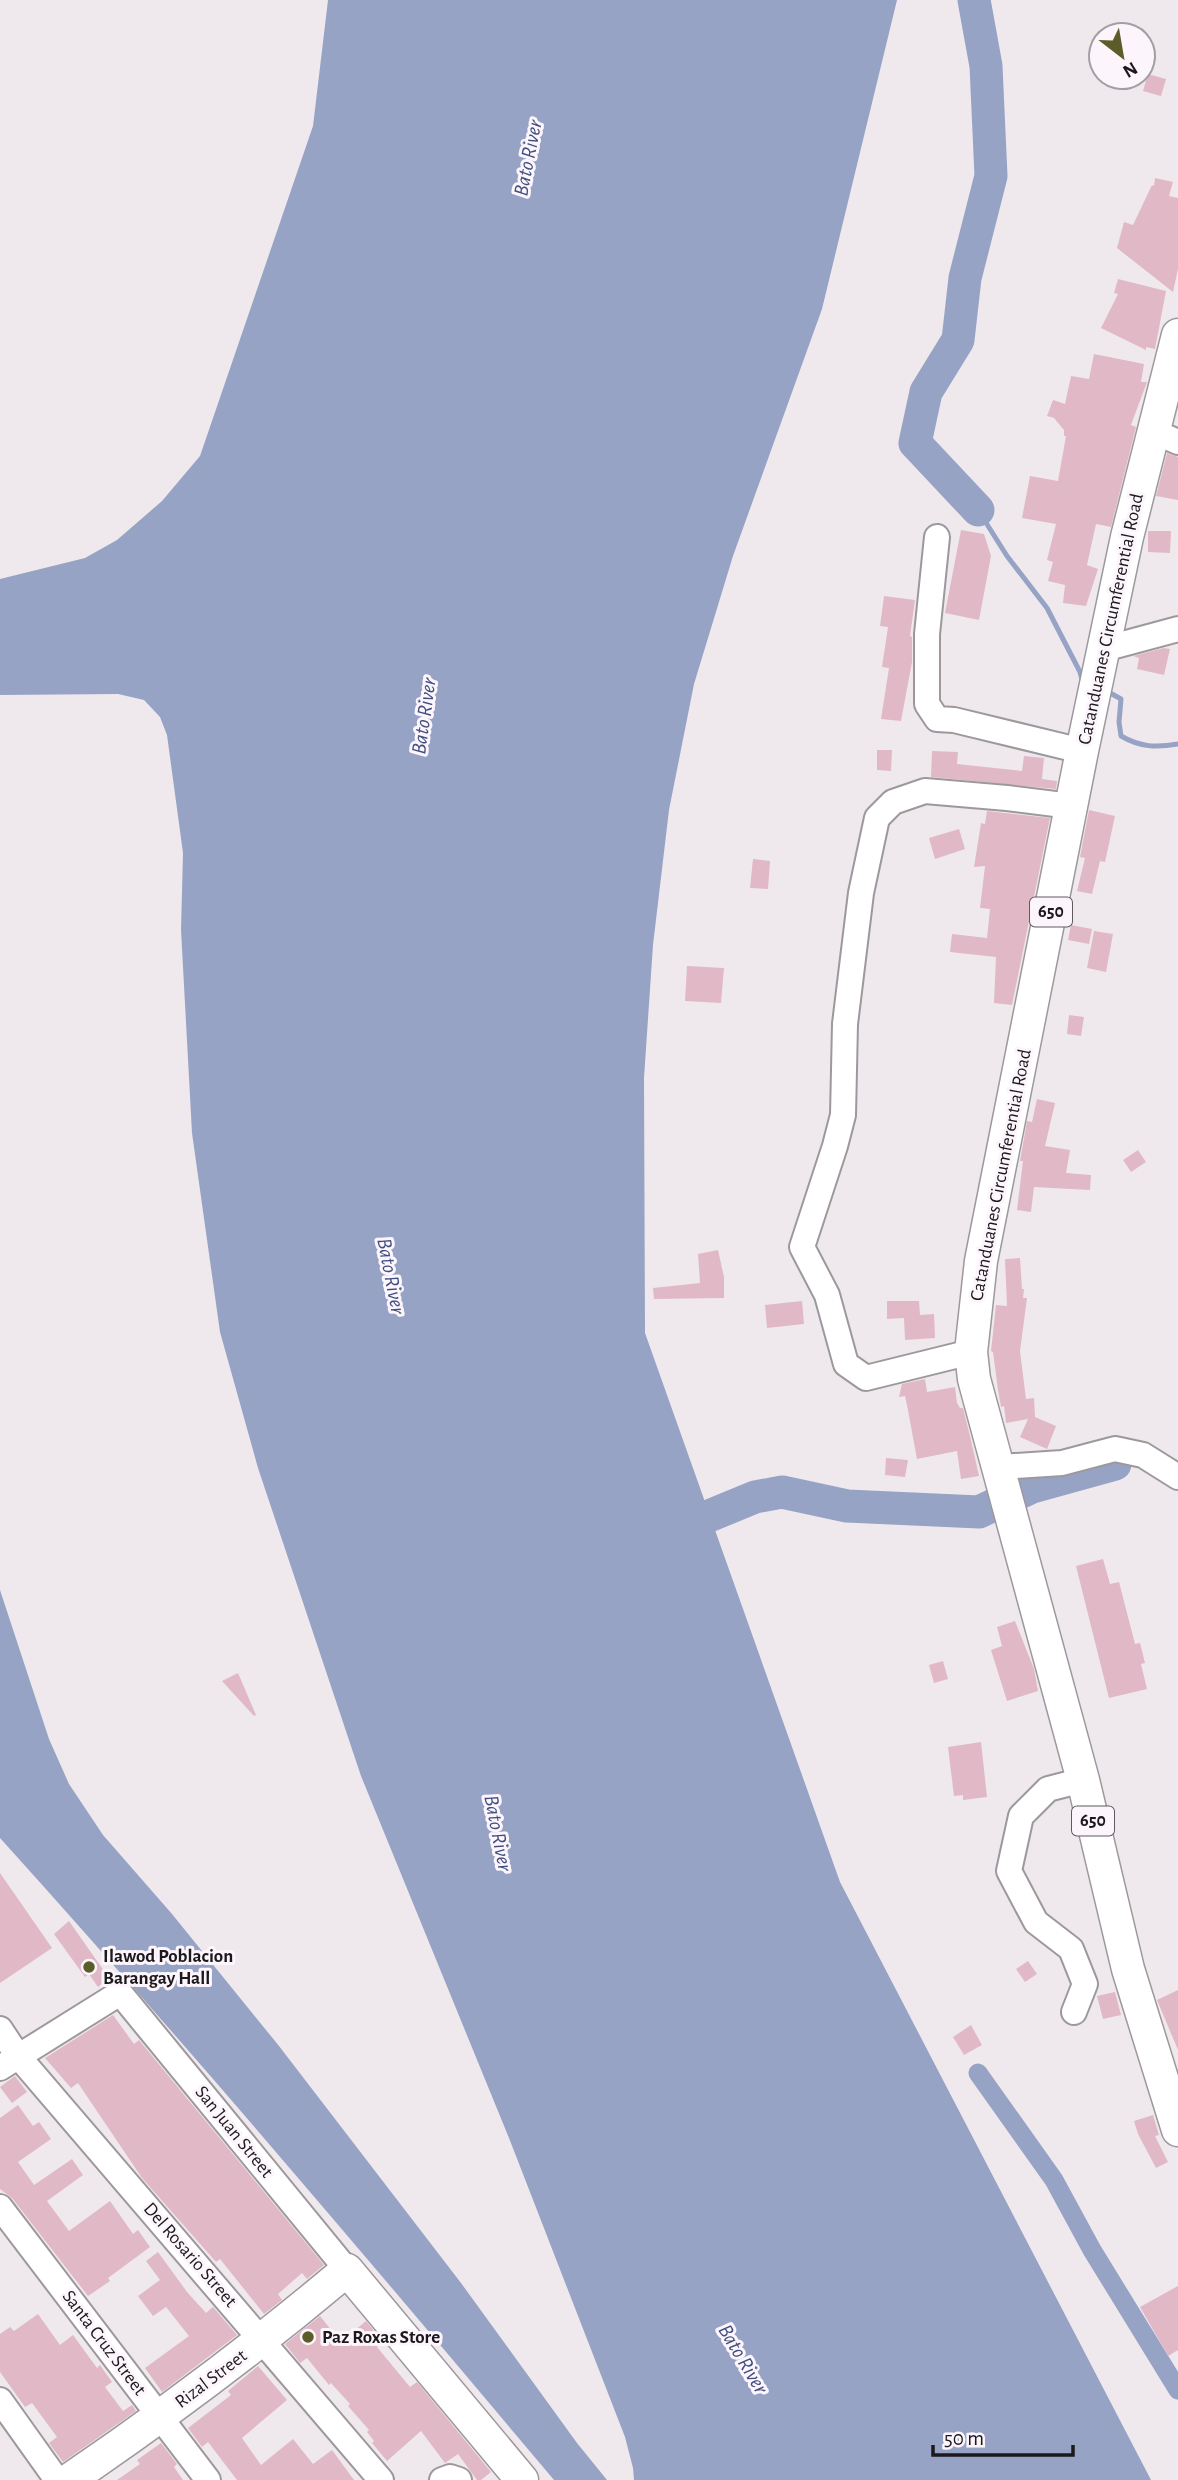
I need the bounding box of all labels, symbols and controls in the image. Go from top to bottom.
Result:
north arrow [1087,21,1157,91]
text: N [1119,58,1141,81]
water label: Bato River [510,117,546,198]
street label: Catanduanes Circumferential Road [1075,492,1147,746]
water label: Bato River [408,675,440,756]
road number: 650 [1030,897,1072,926]
street label: Catanduanes Circumferential Road [967,1047,1035,1303]
water label: Bato River [373,1236,409,1317]
water label: Bato River [480,1793,516,1874]
road number: 650 [1072,1807,1114,1836]
place label: Ilawod Poblacion Barangay Hall [103,1947,233,1988]
marker: Ilawod Poblacion Barangay Hall [81,1959,97,1975]
street label: San Juan Street [191,2083,277,2181]
street label: Del Rosario Street [140,2199,240,2311]
street label: Santa Cruz Street [59,2287,149,2399]
water label: Bato River [714,2321,772,2398]
place label: Paz Roxas Store [322,2328,440,2347]
marker: Paz Roxas Store [300,2329,316,2345]
street label: Rizal Street [172,2346,250,2412]
scale bar [933,2414,1073,2458]
text: 50 m [944,2428,984,2449]

